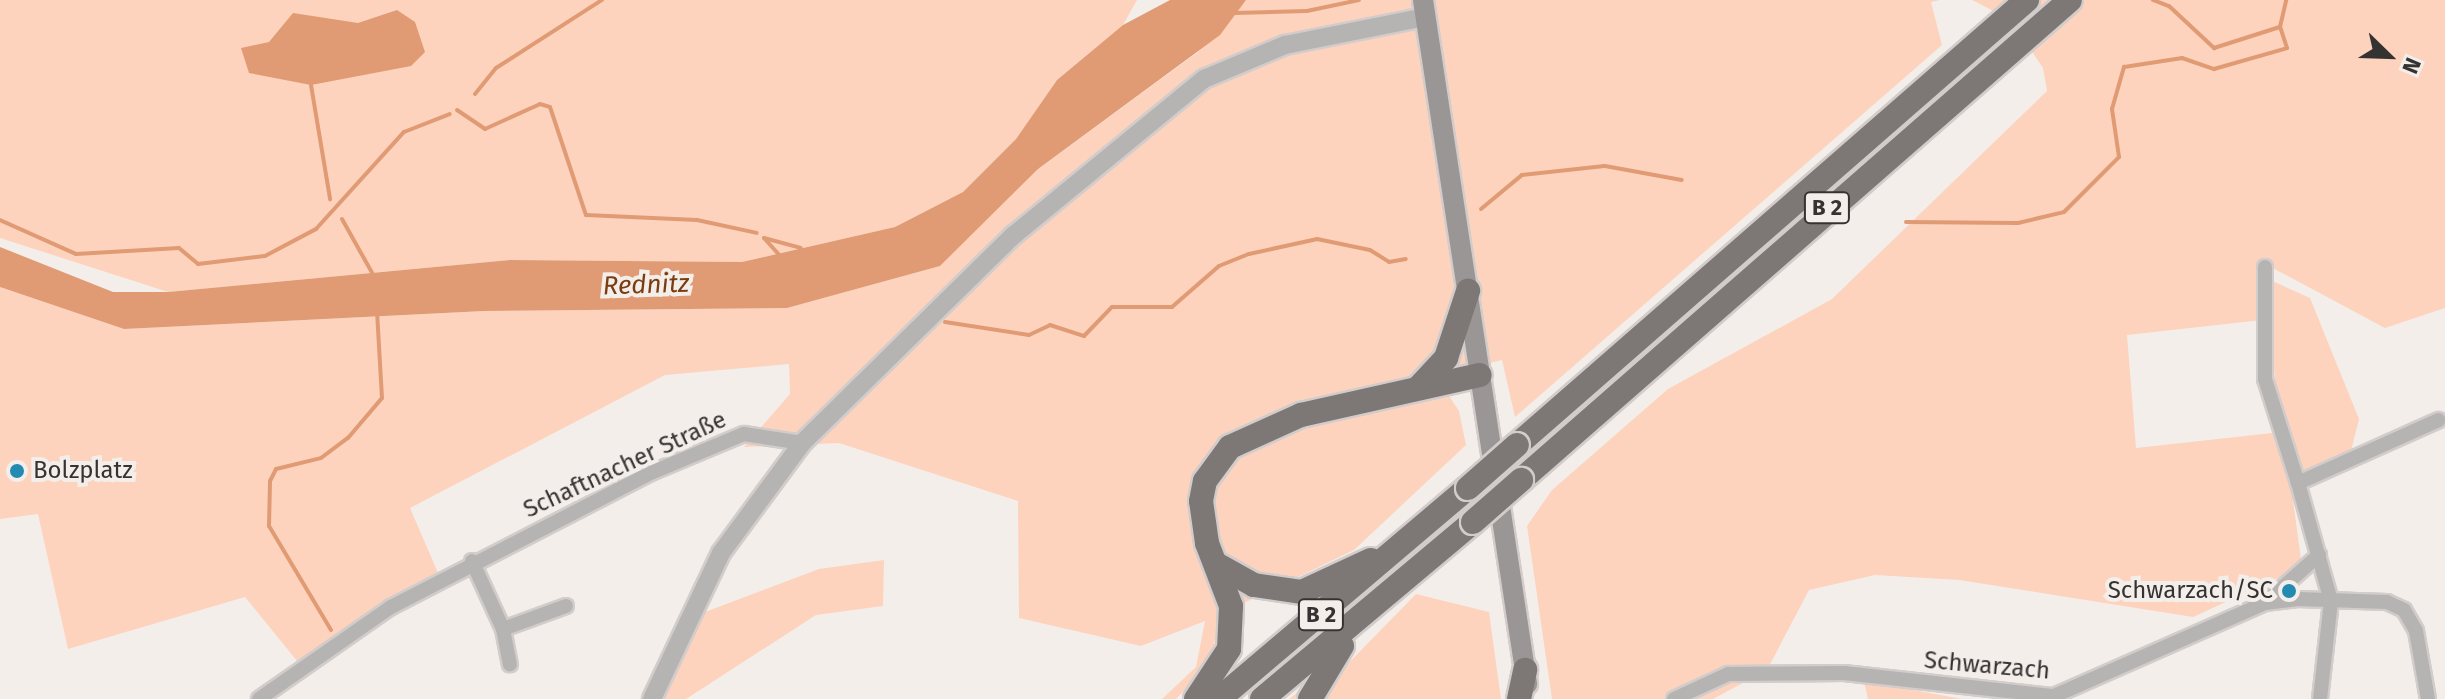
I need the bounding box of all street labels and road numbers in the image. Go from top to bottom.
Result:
road number: B 2 [1803,190,1851,226]
street label: Schaftnacher Straße [519,405,731,525]
road number: B 2 [1297,597,1345,633]
street label: Schwarzach [1923,646,2051,686]

